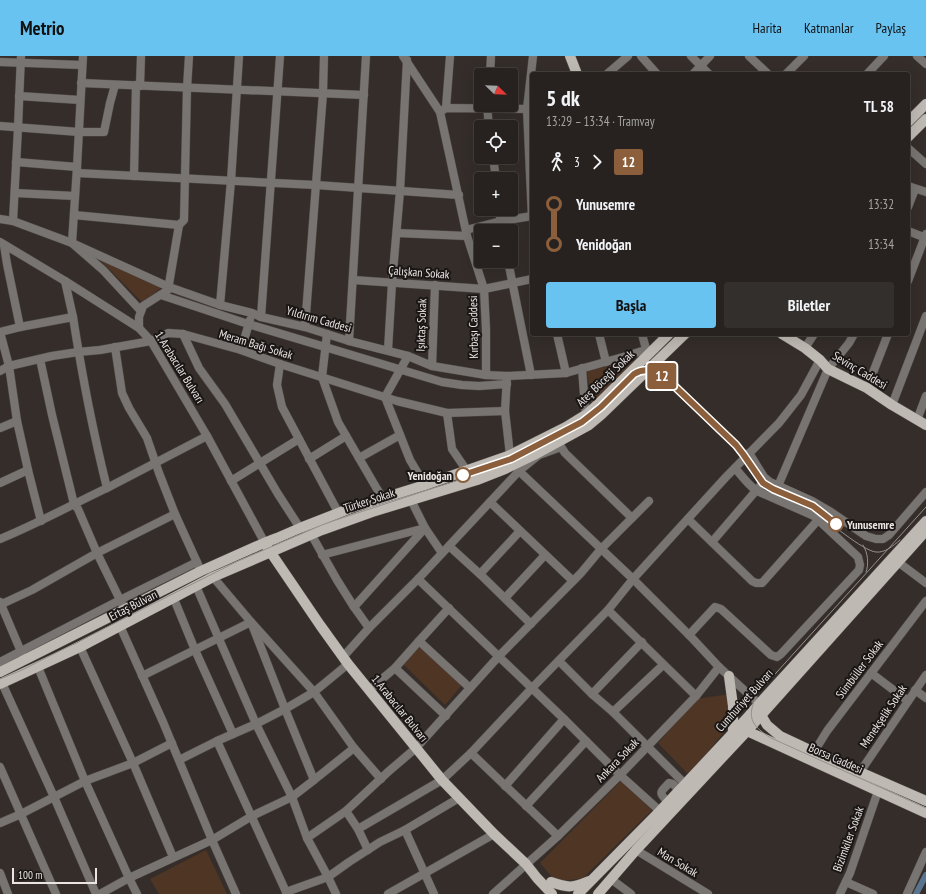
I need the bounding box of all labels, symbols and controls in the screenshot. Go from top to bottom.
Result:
text: Metrio [20,16,65,40]
text: Harita [753,19,782,37]
text: Katmanlar [804,19,854,37]
text: Paylaş [876,19,906,37]
north arrow [474,68,518,112]
map controls [474,68,518,268]
text: 5 dk [546,84,580,112]
text: TL 58 [864,97,894,116]
text: 13:29 – 13:34 · Tramvay [546,113,655,130]
button: locate [474,120,518,164]
icon: walk [546,151,568,173]
icon: forward [586,151,608,173]
text: 12 [622,153,635,171]
text: 3 [574,154,580,171]
button: + [474,172,518,216]
text: Yunusemre [576,195,635,214]
text: 13:32 [868,196,894,213]
button: − [474,224,518,268]
text: Yenidoğan [576,235,632,254]
text: 13:34 [868,236,894,253]
street label: Çalışkan Sokak [388,262,450,282]
button: Başla [546,282,716,328]
button: Biletler [724,282,894,328]
street label: Kırbaşı Caddesi [465,295,481,359]
street label: Işıktaş Sokak [413,298,429,352]
street label: Yıldırım Caddesi [285,303,353,335]
street label: Meram Bağı Sokak [217,326,295,362]
street label: 1. Arabacılar Bulvarı [152,328,208,406]
street label: Ateş Böceği Sokak [573,346,637,409]
street label: Sevinç Caddesi [830,348,890,392]
line badge: 12 [644,363,680,389]
text: 12 [655,367,669,385]
marker: Yenidoğan [455,467,471,483]
place label: Yenidoğan [407,468,452,483]
street label: Türker Sokak [342,485,397,515]
marker: Yunusemre [828,516,844,532]
place label: Yunusemre [846,517,894,532]
street label: Ertaş Bulvarı [106,586,160,624]
street label: Sümbüller Sokak [832,637,886,701]
street label: Cumhuriyet Bulvarı [712,666,776,734]
street label: 1. Arabacılar Bulvarı [368,671,432,745]
street label: Menekşelik Sokak [856,681,910,751]
street label: Ankara Sokak [592,735,642,785]
street label: Borsa Caddesi [807,739,865,777]
street label: Bizimkiler Sokak [829,804,867,874]
street label: Man Sokak [655,844,701,880]
scale bar [12,866,97,885]
text: 100 m [18,868,42,882]

